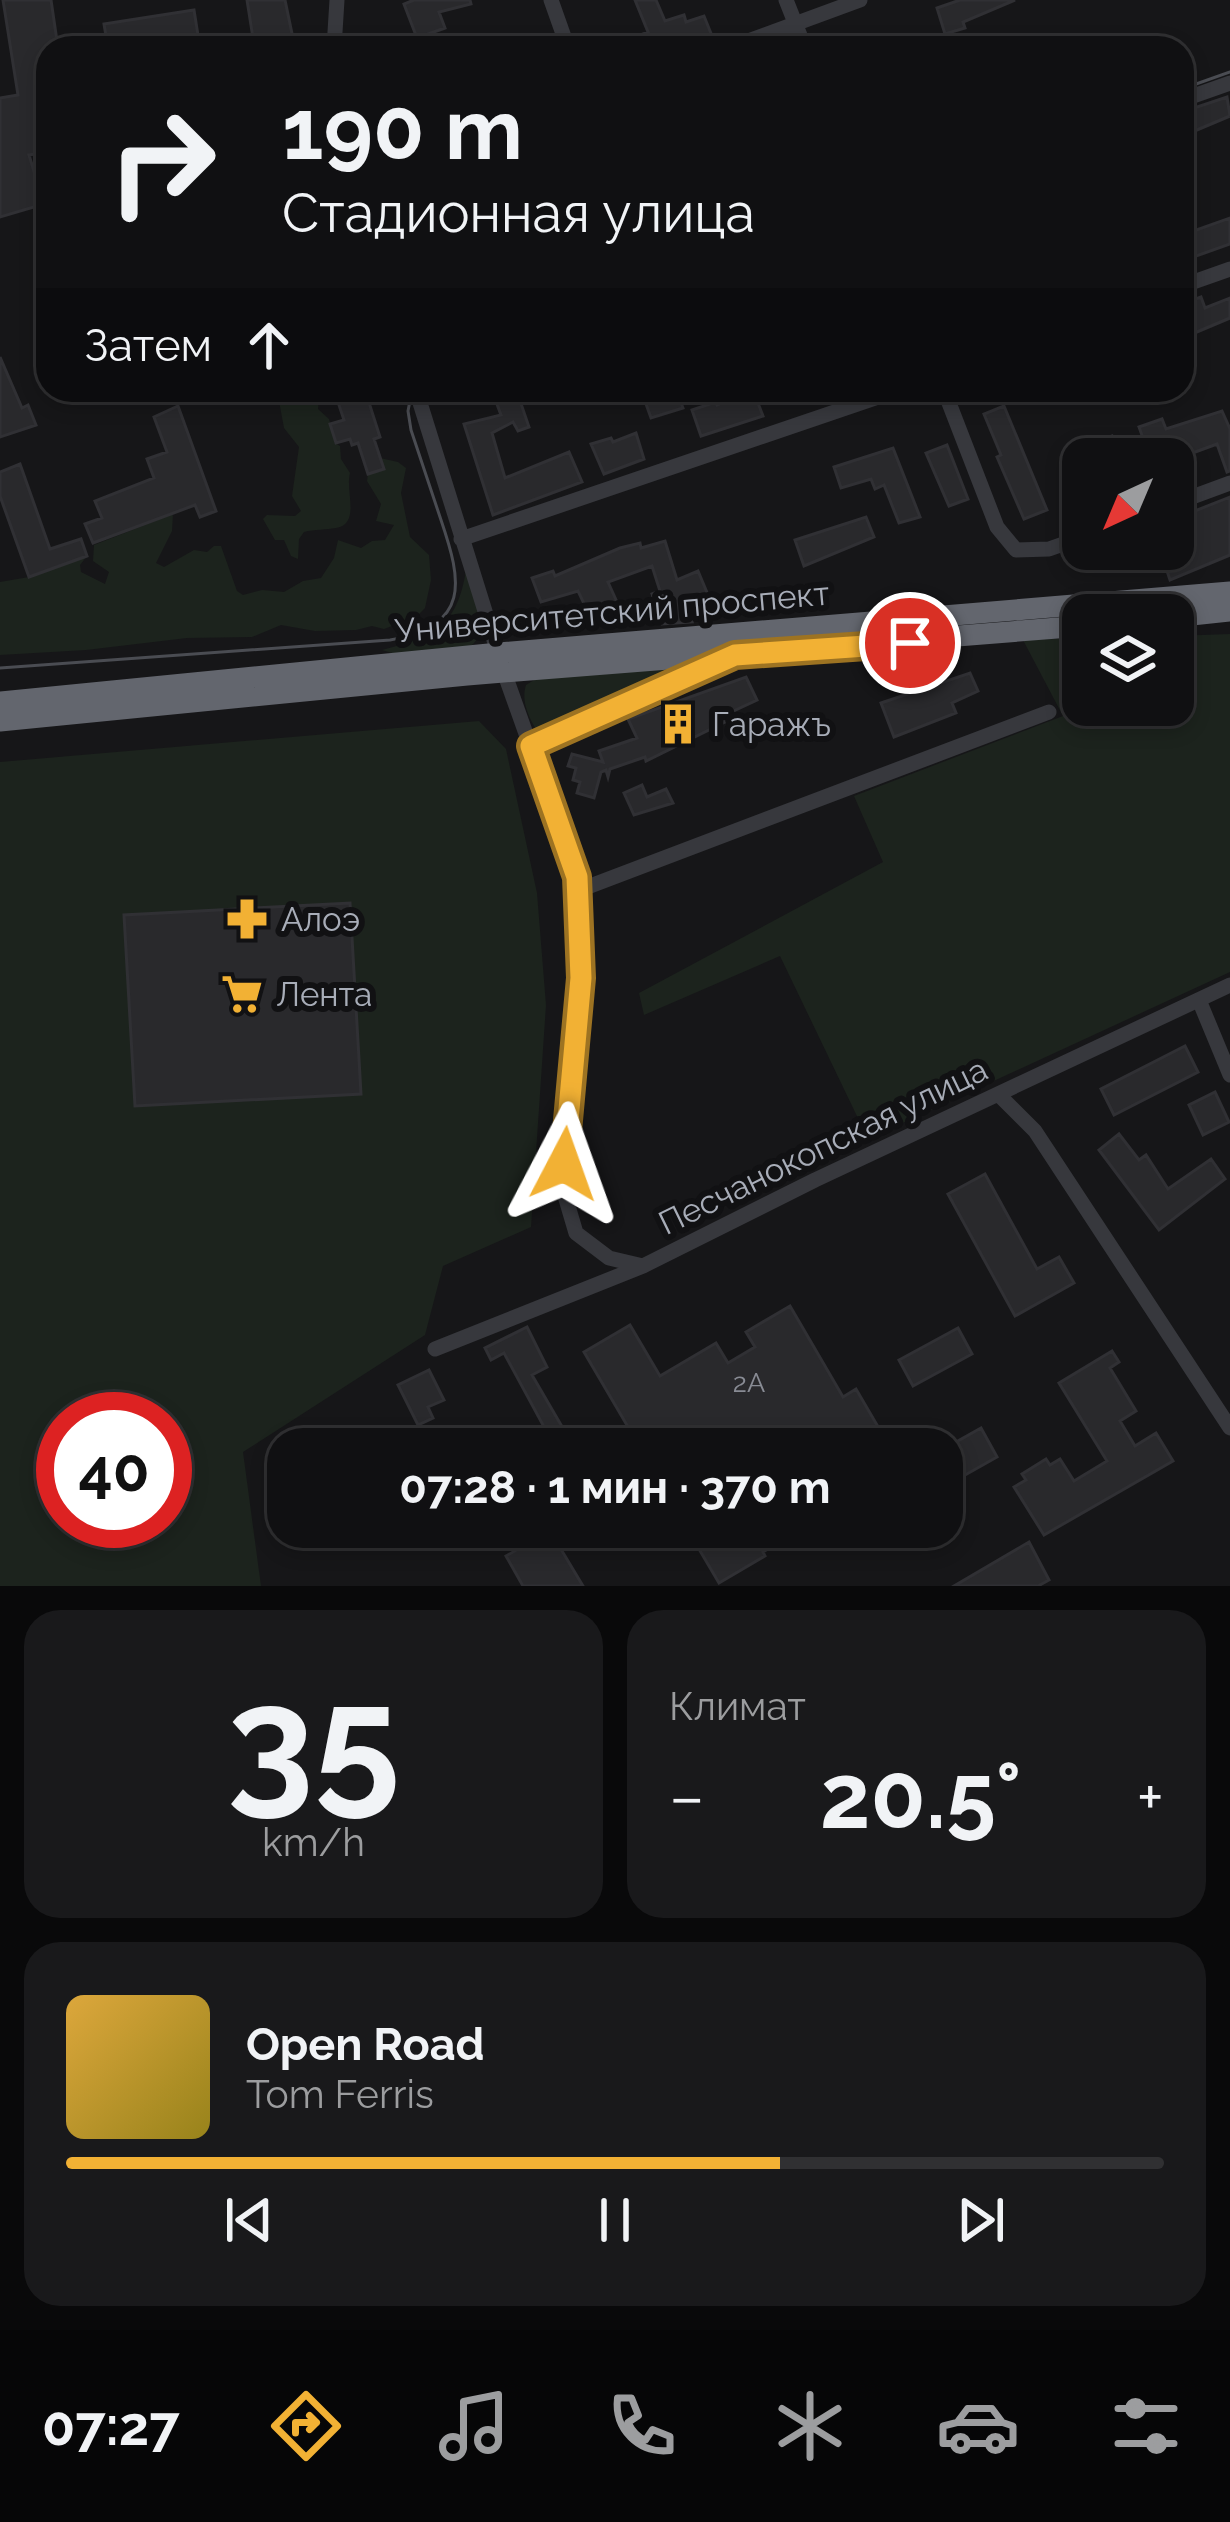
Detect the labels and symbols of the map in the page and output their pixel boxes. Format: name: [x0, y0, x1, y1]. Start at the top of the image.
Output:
north arrow: [1062, 438, 1194, 570]
street label: Университетский проспект: [393, 574, 831, 650]
pin: [859, 592, 961, 694]
building icon: Гаражъ: [655, 701, 701, 747]
place label: Гаражъ: [712, 705, 831, 744]
pharmacy icon: Алоэ: [224, 896, 270, 942]
place label: Алоэ: [281, 900, 360, 939]
supermarket icon: Лента: [219, 971, 265, 1017]
place label: Лента: [276, 975, 372, 1014]
street label: Песчанокопская улица: [652, 1049, 994, 1243]
position arrow: [501, 1101, 627, 1227]
house number: 2А: [733, 1367, 765, 1398]
speed limit sign: 40: [36, 1392, 192, 1548]

